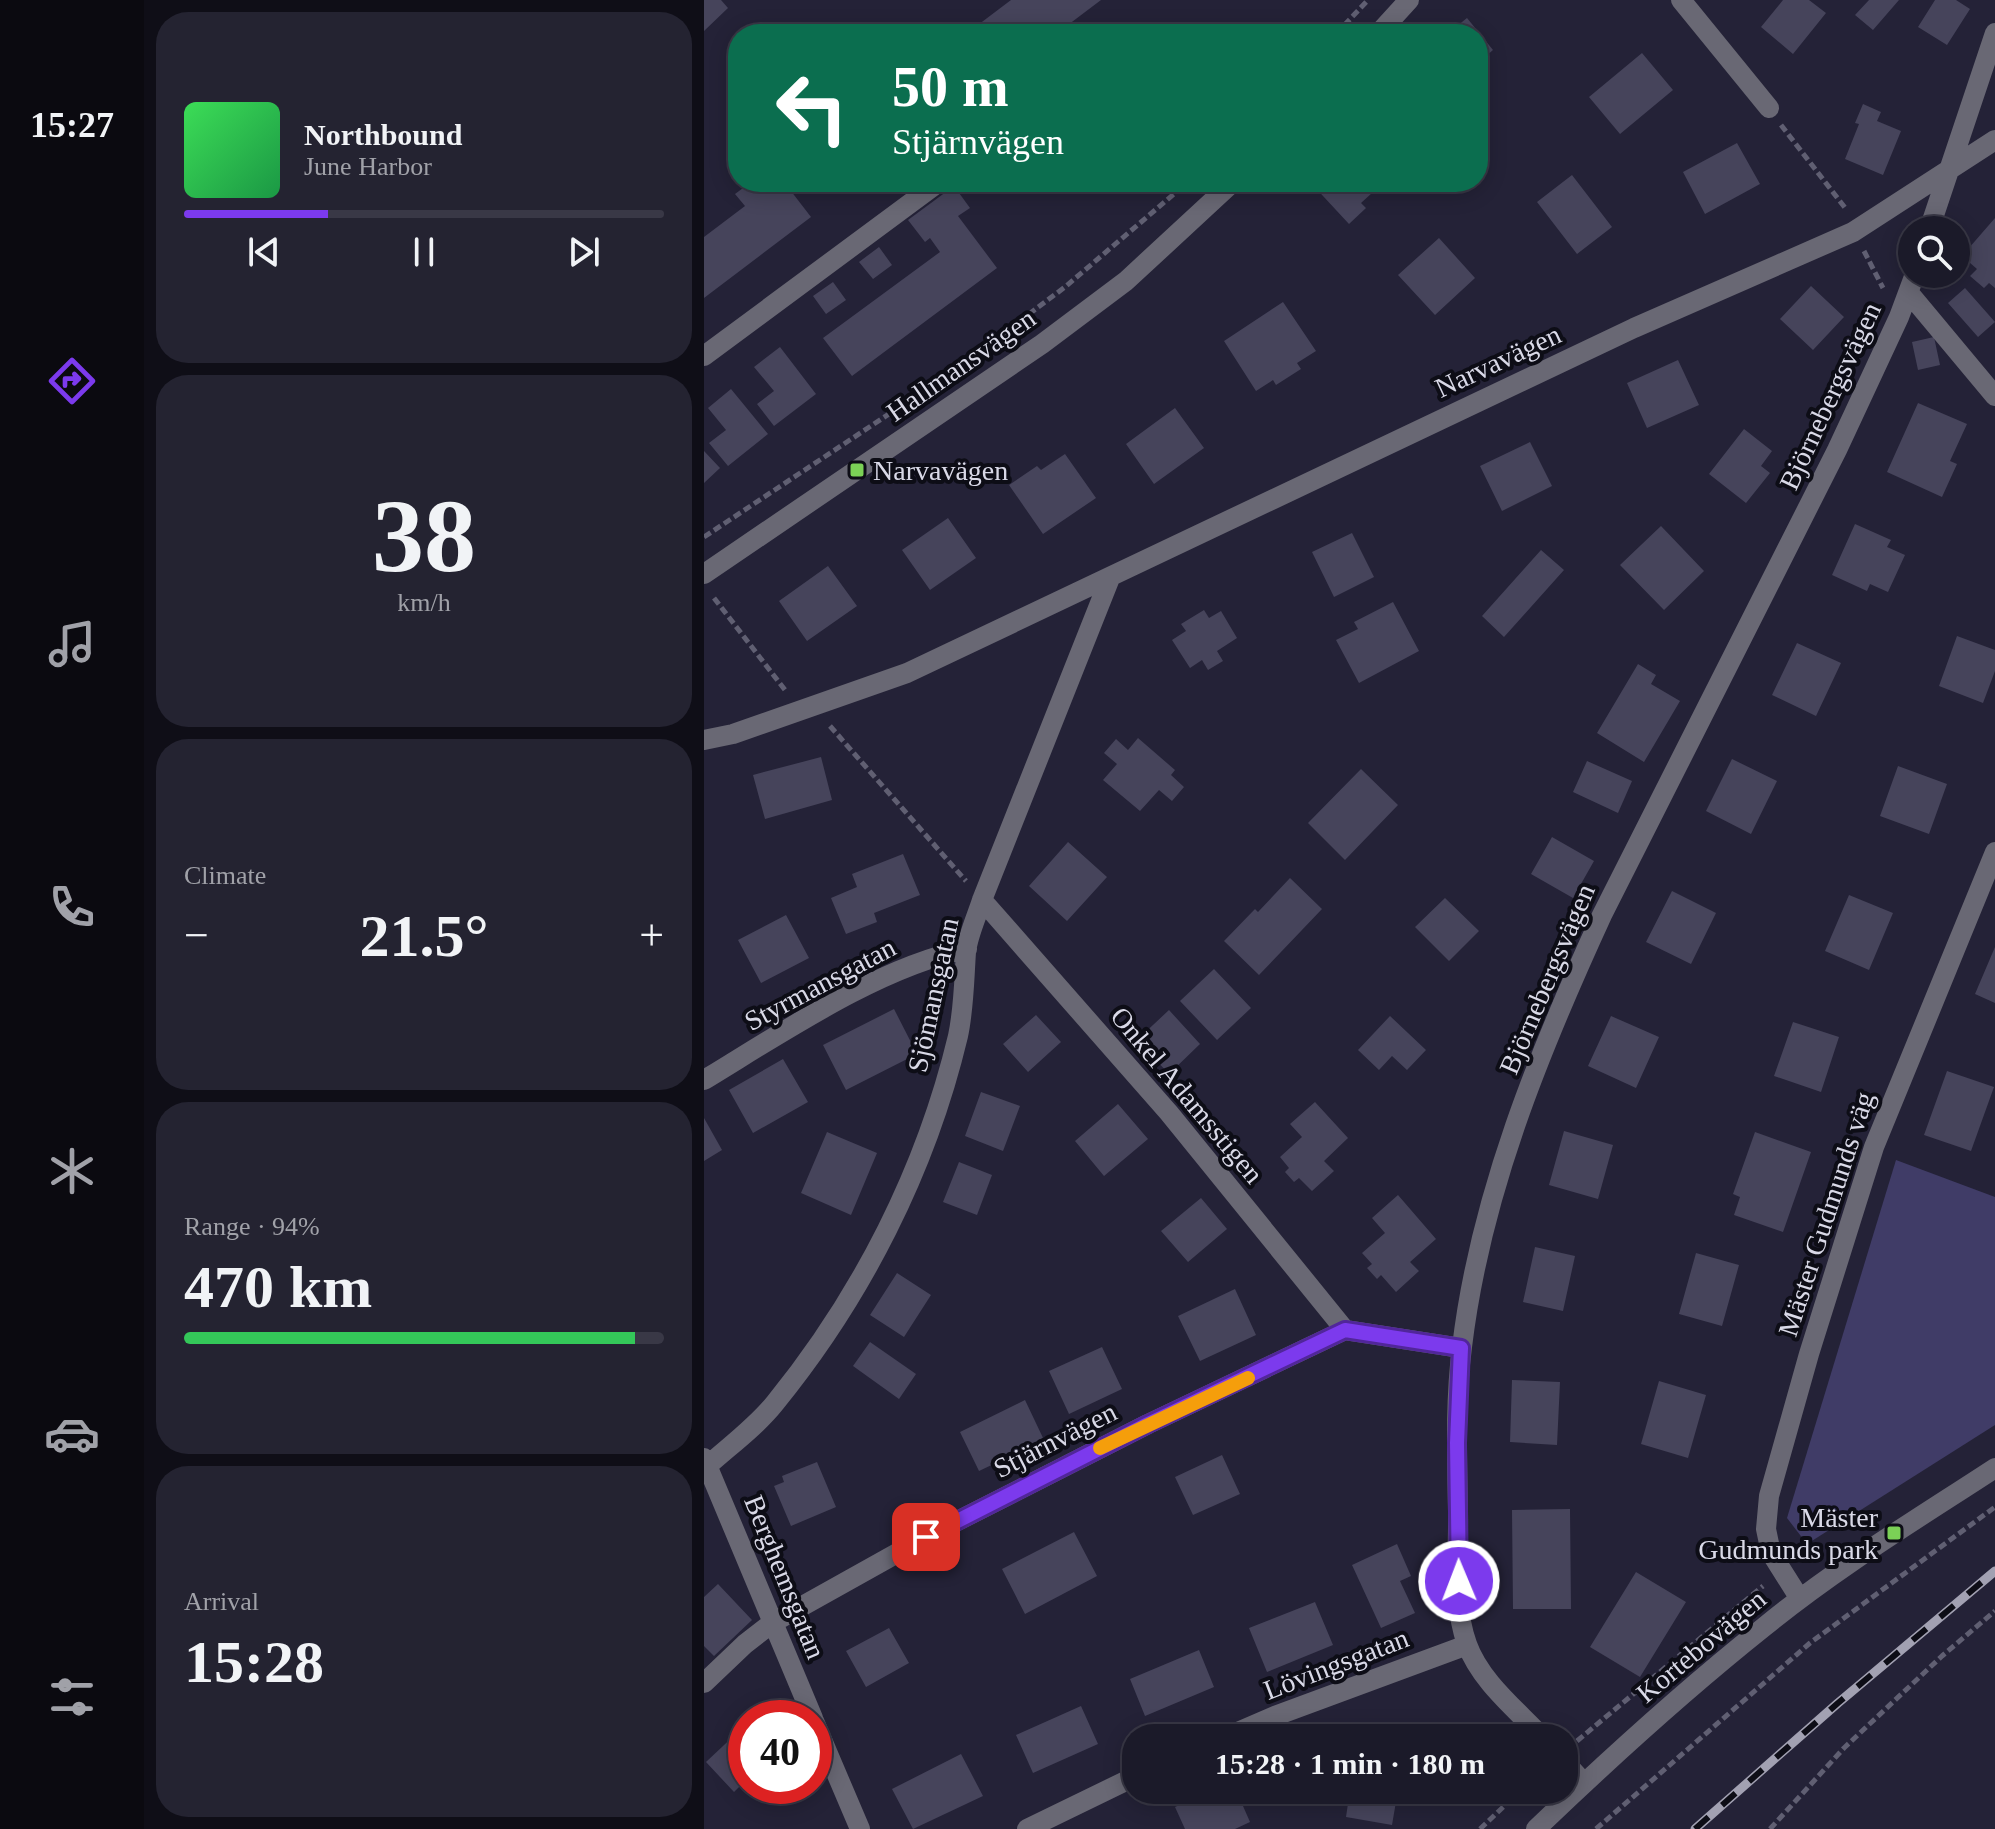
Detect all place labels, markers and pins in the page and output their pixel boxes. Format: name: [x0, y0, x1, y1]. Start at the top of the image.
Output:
place label: Narvavägen: [873, 455, 1008, 486]
marker: Narvavägen: [848, 461, 866, 479]
place label: Mäster Gudmunds park: [1698, 1502, 1879, 1565]
pin: [892, 1503, 960, 1571]
marker: Mäster Gudmunds park: [1885, 1524, 1903, 1542]

